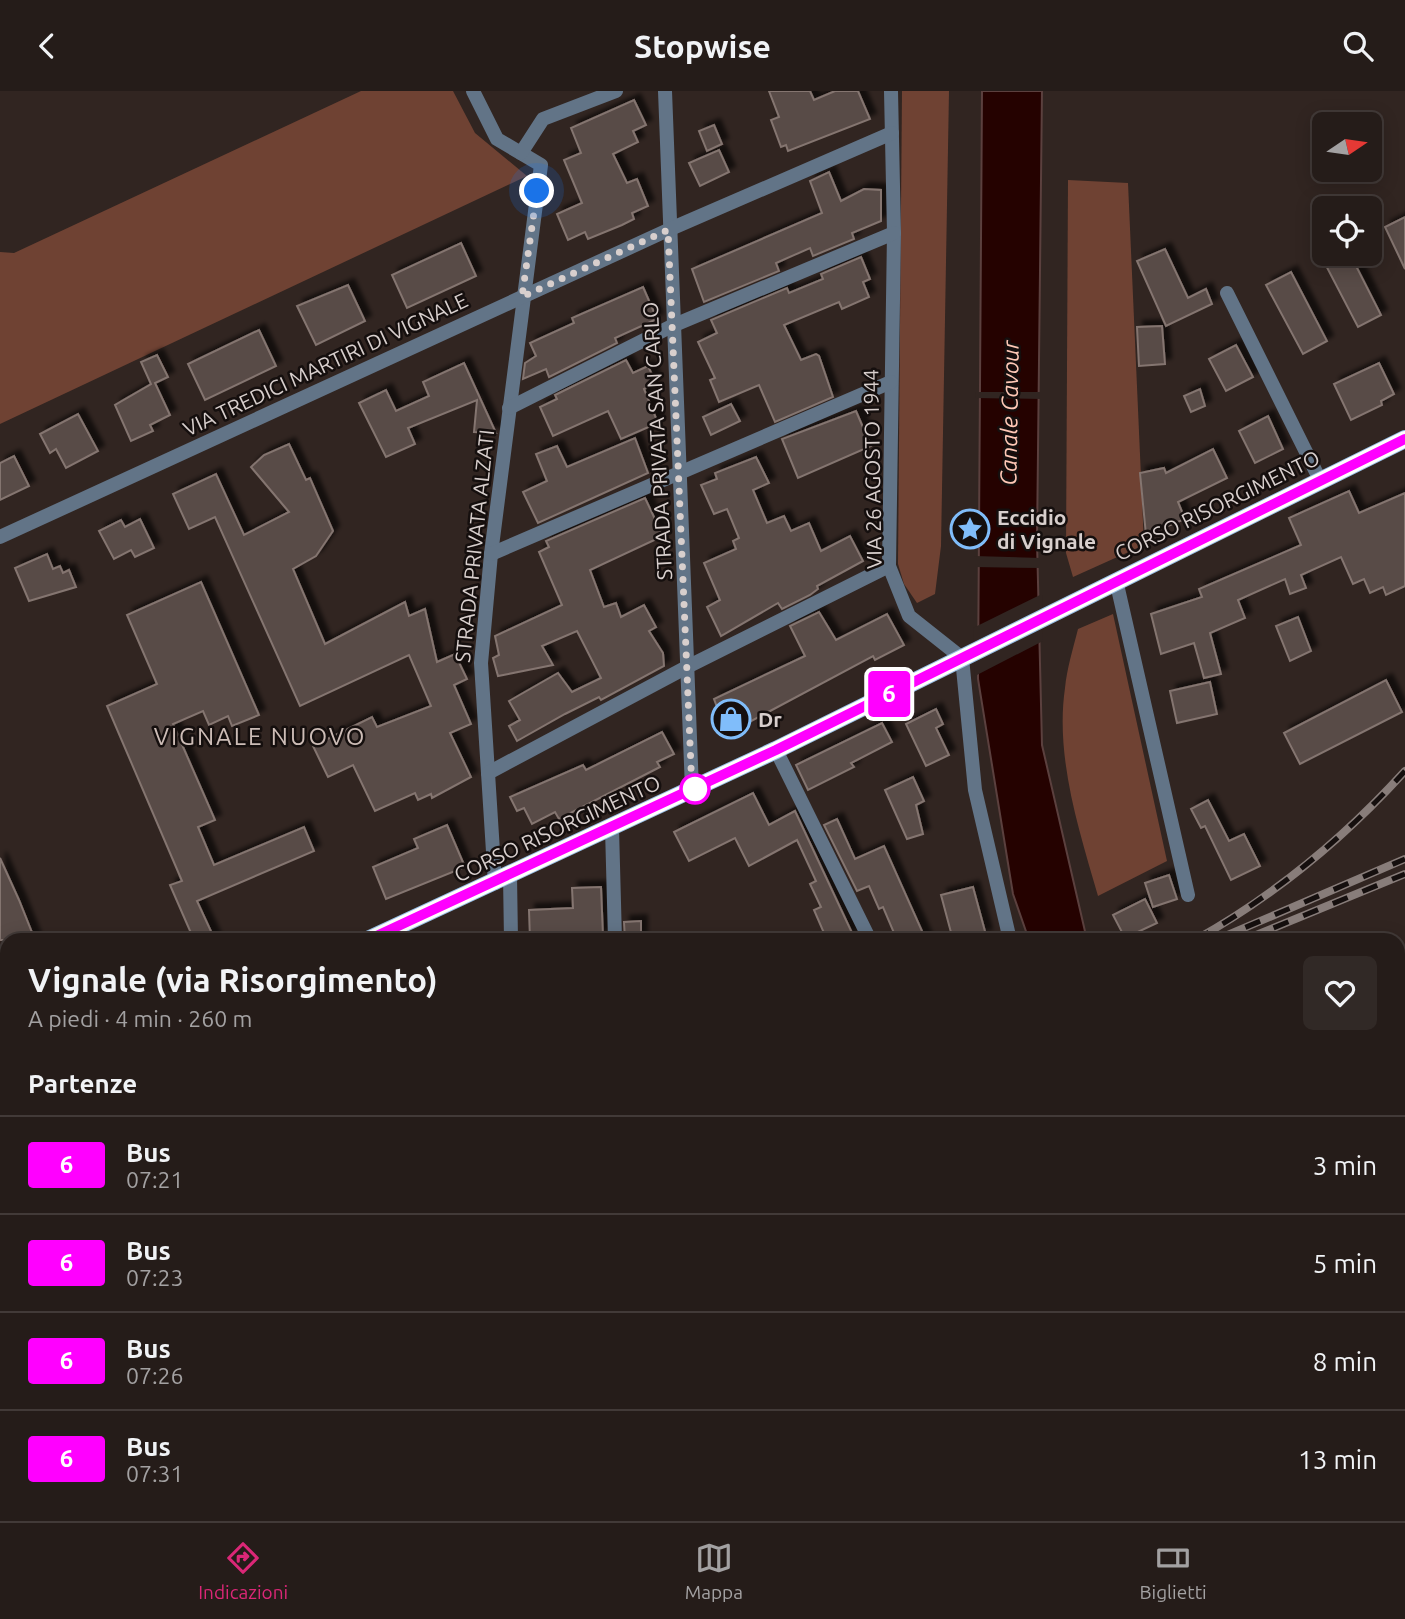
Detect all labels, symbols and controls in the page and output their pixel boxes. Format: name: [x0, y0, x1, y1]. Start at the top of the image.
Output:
icon: back: [28, 27, 66, 65]
icon: search: [1339, 27, 1377, 65]
text: Stopwise: [634, 28, 771, 64]
north arrow: [1312, 112, 1382, 182]
map controls: [1312, 112, 1382, 266]
your location: [519, 173, 554, 208]
button: locate: [1312, 196, 1382, 266]
street label: VIA TREDICI MARTIRI DI VIGNALE: [179, 287, 471, 441]
street label: STRADA PRIVATA SAN CARLO: [638, 301, 676, 581]
water label: Canale Cavour: [995, 339, 1023, 486]
street label: VIA 26 AGOSTO 1944: [858, 369, 886, 569]
street label: STRADA PRIVATA ALZATI: [450, 428, 498, 664]
street label: CORSO RISORGIMENTO: [1111, 445, 1323, 565]
place label: Eccidio di Vignale: [997, 505, 1096, 553]
place icon: Eccidio di Vignale: [949, 508, 991, 550]
line badge: 6: [866, 671, 912, 717]
text: 6: [882, 680, 896, 707]
shop icon: Dr: [710, 698, 752, 740]
place label: Dr: [758, 707, 782, 731]
district label: VIGNALE NUOVO: [154, 723, 366, 750]
street label: CORSO RISORGIMENTO: [450, 770, 664, 886]
unlabelled marker: [680, 774, 710, 804]
button: heart: [1303, 956, 1377, 1030]
text: Vignale (via Risorgimento): [28, 961, 438, 998]
text: A piedi · 4 min · 260 m: [28, 1006, 252, 1031]
text: Partenze: [28, 1069, 137, 1098]
text: Bus: [126, 1138, 171, 1167]
text: 6: [60, 1151, 73, 1178]
text: 3 min: [1313, 1151, 1377, 1180]
text: 07:21: [126, 1167, 184, 1192]
text: Bus: [126, 1236, 171, 1265]
text: 6: [60, 1249, 73, 1276]
text: 5 min: [1313, 1249, 1377, 1278]
text: 07:23: [126, 1265, 184, 1290]
text: Bus: [126, 1334, 171, 1363]
text: 6: [60, 1347, 73, 1374]
text: 8 min: [1313, 1347, 1377, 1376]
text: 07:26: [126, 1363, 184, 1388]
text: Bus: [126, 1432, 171, 1461]
text: 6: [60, 1445, 73, 1472]
text: 13 min: [1298, 1445, 1377, 1474]
text: 07:31: [126, 1461, 184, 1486]
tab: Indicazioni: [198, 1539, 288, 1603]
tab: Mappa: [685, 1539, 743, 1603]
tab: Biglietti: [1139, 1539, 1207, 1603]

